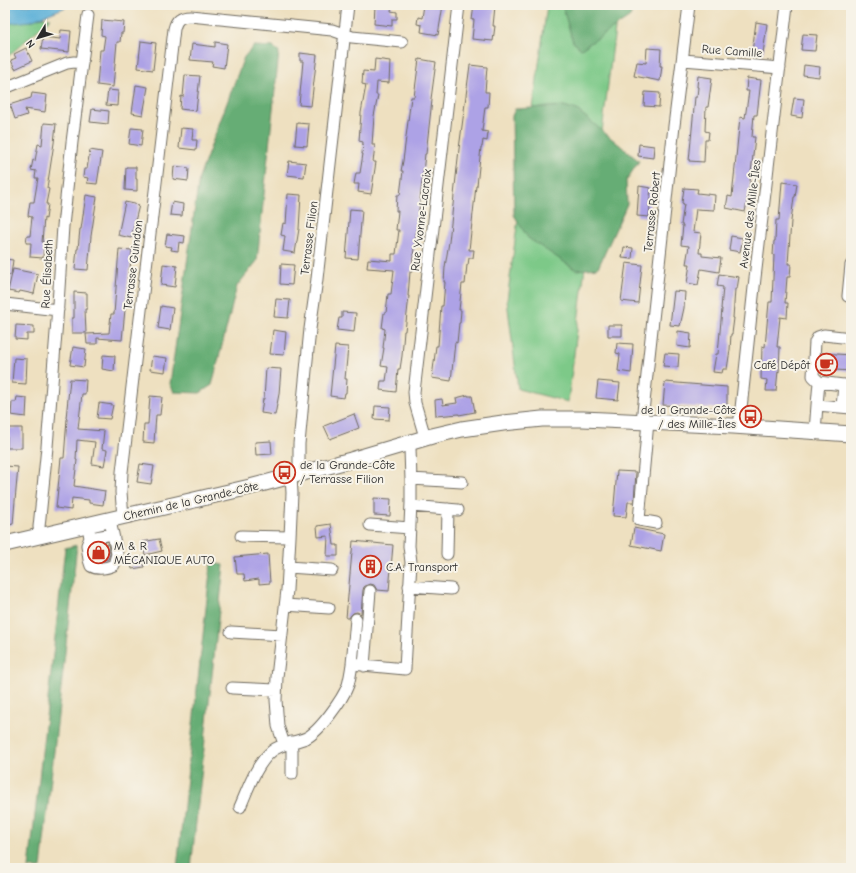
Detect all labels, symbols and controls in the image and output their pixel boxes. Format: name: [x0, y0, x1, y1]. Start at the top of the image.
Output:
north arrow: [18, 18, 58, 58]
text: N: [23, 37, 38, 51]
street label: Rue Camille: [701, 42, 763, 60]
street label: Avenue des Mille-Îles: [736, 159, 764, 269]
street label: Rue Yvonne-Lacroix: [408, 168, 434, 272]
street label: Terrasse Robert: [641, 171, 663, 253]
street label: Terrasse Filion: [297, 200, 321, 276]
street label: Terrasse Guindon: [121, 219, 145, 311]
street label: Rue Élisabeth: [38, 239, 56, 309]
cafe icon: Café Dépôt: [813, 352, 839, 378]
place label: Café Dépôt: [754, 358, 811, 372]
place label: de la Grande-Côte / des Mille-Îles: [641, 403, 736, 431]
bus stop icon: de la Grande-Côte / des Mille-Îles: [738, 404, 764, 430]
place label: de la Grande-Côte / Terrasse Filion: [300, 458, 395, 486]
bus stop icon: de la Grande-Côte / Terrasse Filion: [271, 459, 297, 485]
street label: Chemin de la Grande-Côte: [122, 479, 260, 523]
place label: M & R MÉCANIQUE AUTO: [114, 539, 215, 567]
shop icon: M & R MÉCANIQUE AUTO: [85, 540, 111, 566]
building icon: C.A. Transport: [358, 554, 384, 580]
place label: C.A. Transport: [386, 560, 458, 574]

